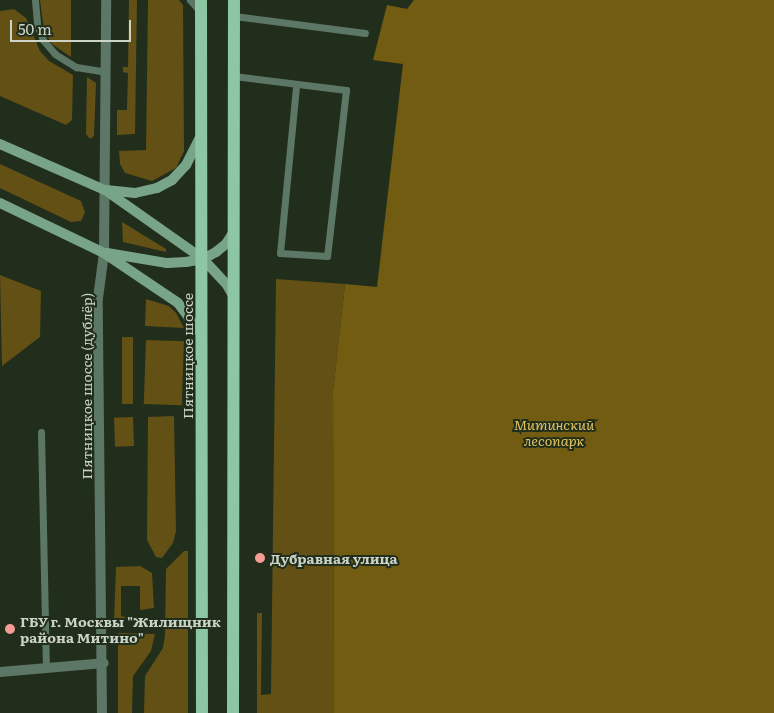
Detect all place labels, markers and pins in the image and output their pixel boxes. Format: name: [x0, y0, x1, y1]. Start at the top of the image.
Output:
place label: Дубравная улица: [270, 550, 398, 566]
marker: Дубравная улица: [254, 552, 266, 564]
place label: ГБУ г. Москвы "Жилищник района Митино": [20, 613, 221, 646]
marker: ГБУ г. Москвы "Жилищник района Митино": [4, 623, 16, 635]

